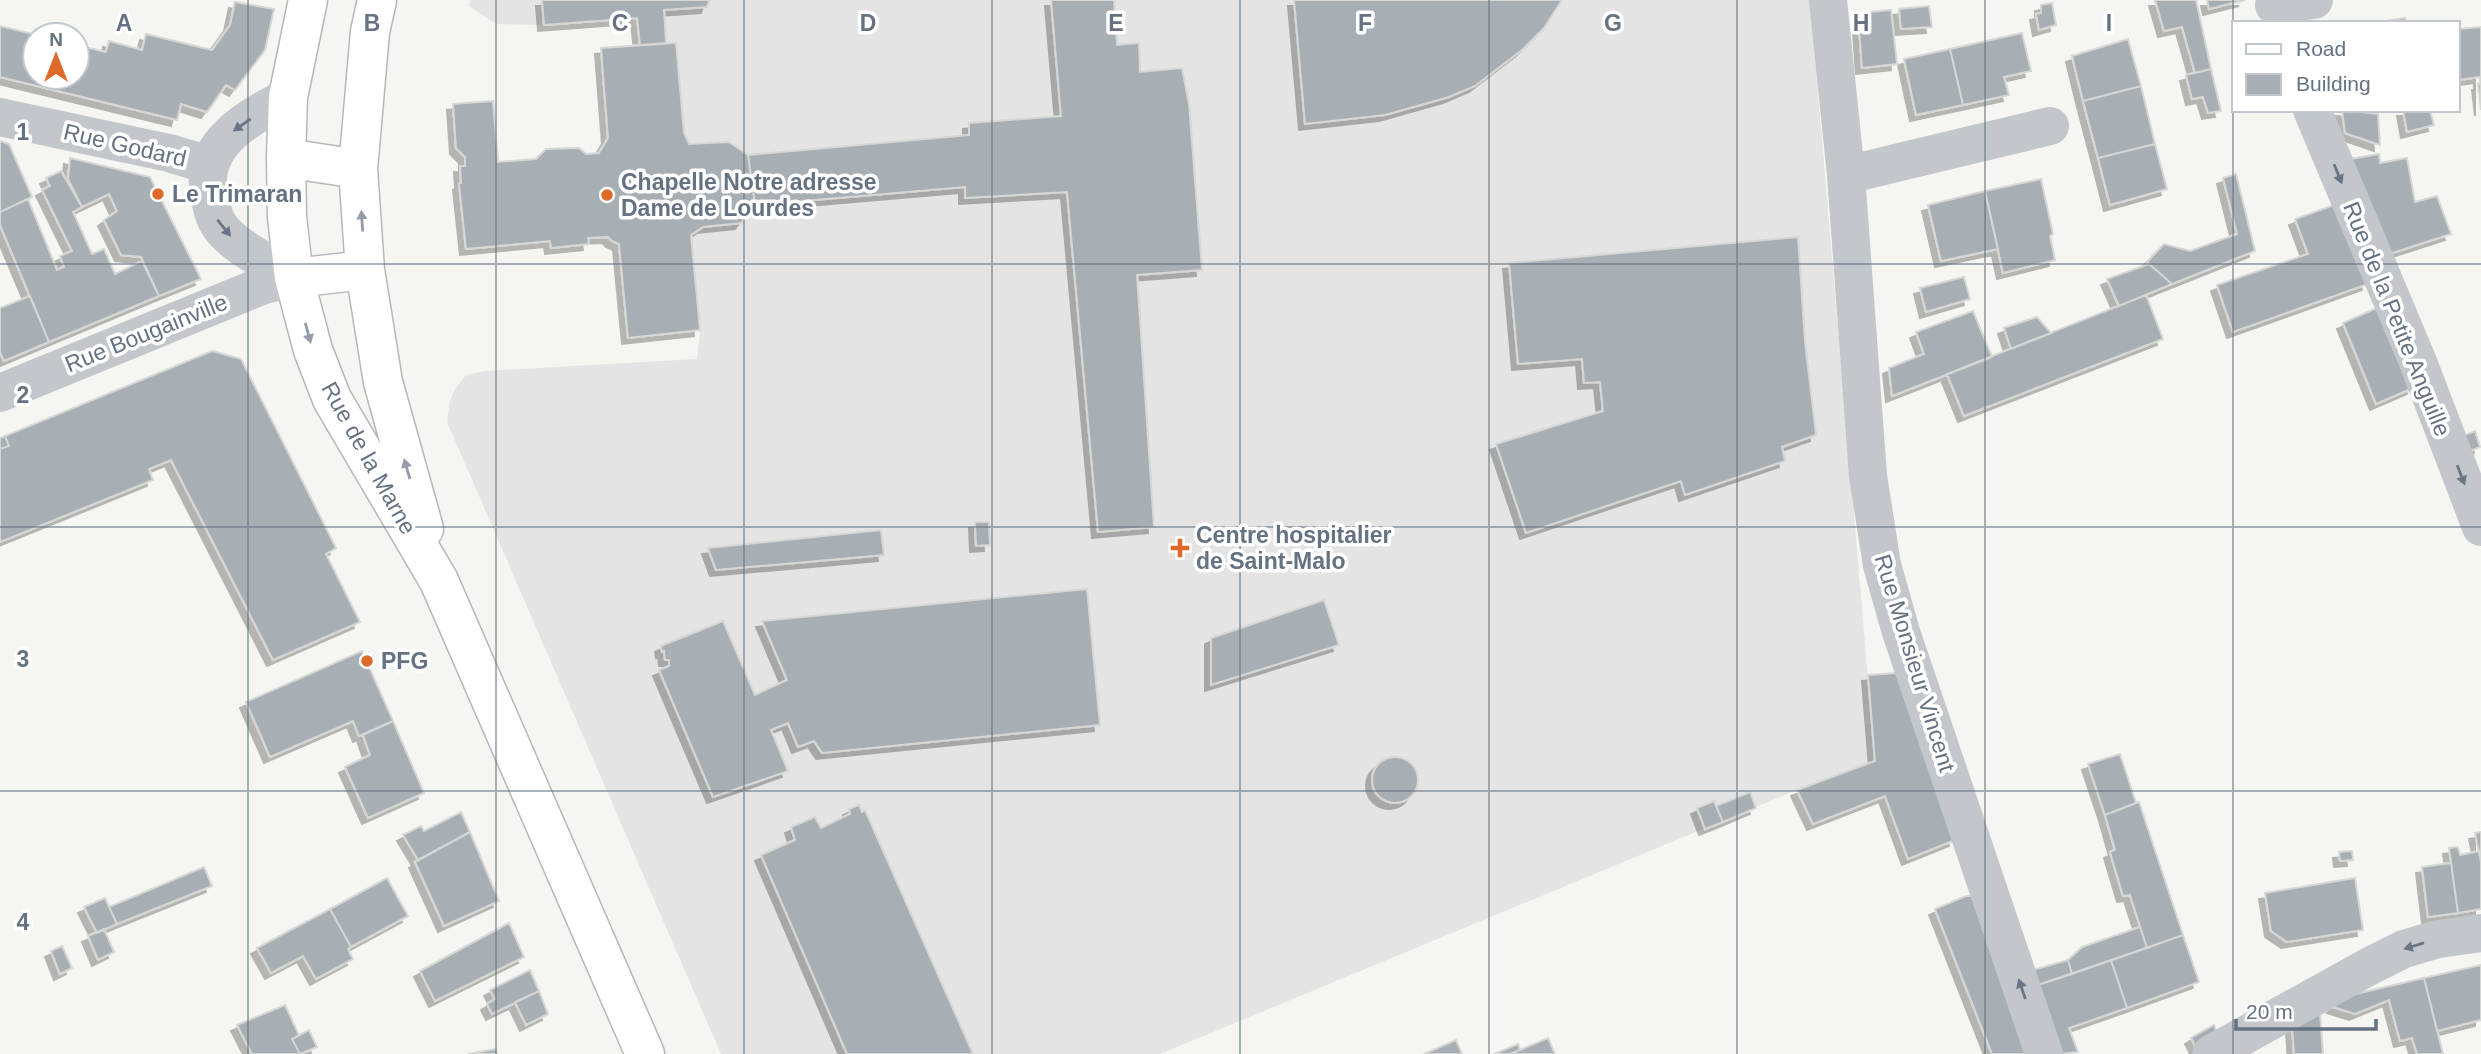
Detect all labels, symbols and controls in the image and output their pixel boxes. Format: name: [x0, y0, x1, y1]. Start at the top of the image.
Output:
text: A: [116, 10, 132, 36]
text: B: [364, 10, 380, 36]
text: C: [612, 10, 628, 36]
text: D: [860, 10, 876, 36]
text: E: [1108, 10, 1124, 36]
text: F: [1358, 10, 1372, 36]
text: G: [1604, 10, 1622, 36]
text: H: [1853, 10, 1869, 36]
text: I: [2106, 10, 2112, 36]
north arrow: [21, 21, 91, 91]
legend: [2232, 21, 2460, 112]
text: N: [49, 29, 63, 50]
text: Road: [2296, 37, 2346, 60]
text: Building: [2296, 72, 2371, 95]
street label: Rue Godard: [61, 118, 189, 172]
one-way arrow: [233, 118, 251, 132]
text: 1: [17, 119, 30, 145]
one-way arrow: [2332, 163, 2343, 184]
place label: Chapelle Notre adresse Dame de Lourdes: [621, 169, 877, 221]
place label: Le Trimaran: [172, 181, 302, 207]
marker: Le Trimaran: [150, 186, 166, 202]
marker: Chapelle Notre adresse Dame de Lourdes: [599, 187, 615, 203]
street label: Rue de la Petite Anguille: [2338, 198, 2456, 440]
one-way arrow: [356, 210, 367, 232]
one-way arrow: [217, 219, 232, 237]
street label: Rue Bougainville: [61, 289, 231, 377]
one-way arrow: [303, 323, 314, 345]
street label: Rue de la Marne: [316, 377, 422, 539]
text: 2: [17, 382, 29, 408]
one-way arrow: [401, 457, 412, 479]
one-way arrow: [2455, 464, 2466, 485]
place label: Centre hospitalier de Saint-Malo: [1196, 522, 1392, 574]
marker: Centre hospitalier de Saint-Malo: [1170, 538, 1190, 558]
street label: Rue Monsieur Vincent: [1870, 551, 1961, 775]
text: 3: [17, 646, 29, 672]
place label: PFG: [381, 648, 428, 674]
marker: PFG: [359, 653, 375, 669]
text: 4: [17, 909, 30, 935]
one-way arrow: [2404, 942, 2425, 952]
one-way arrow: [2016, 979, 2027, 1000]
scale bar: [2236, 988, 2376, 1032]
text: 20 m: [2246, 1000, 2293, 1023]

